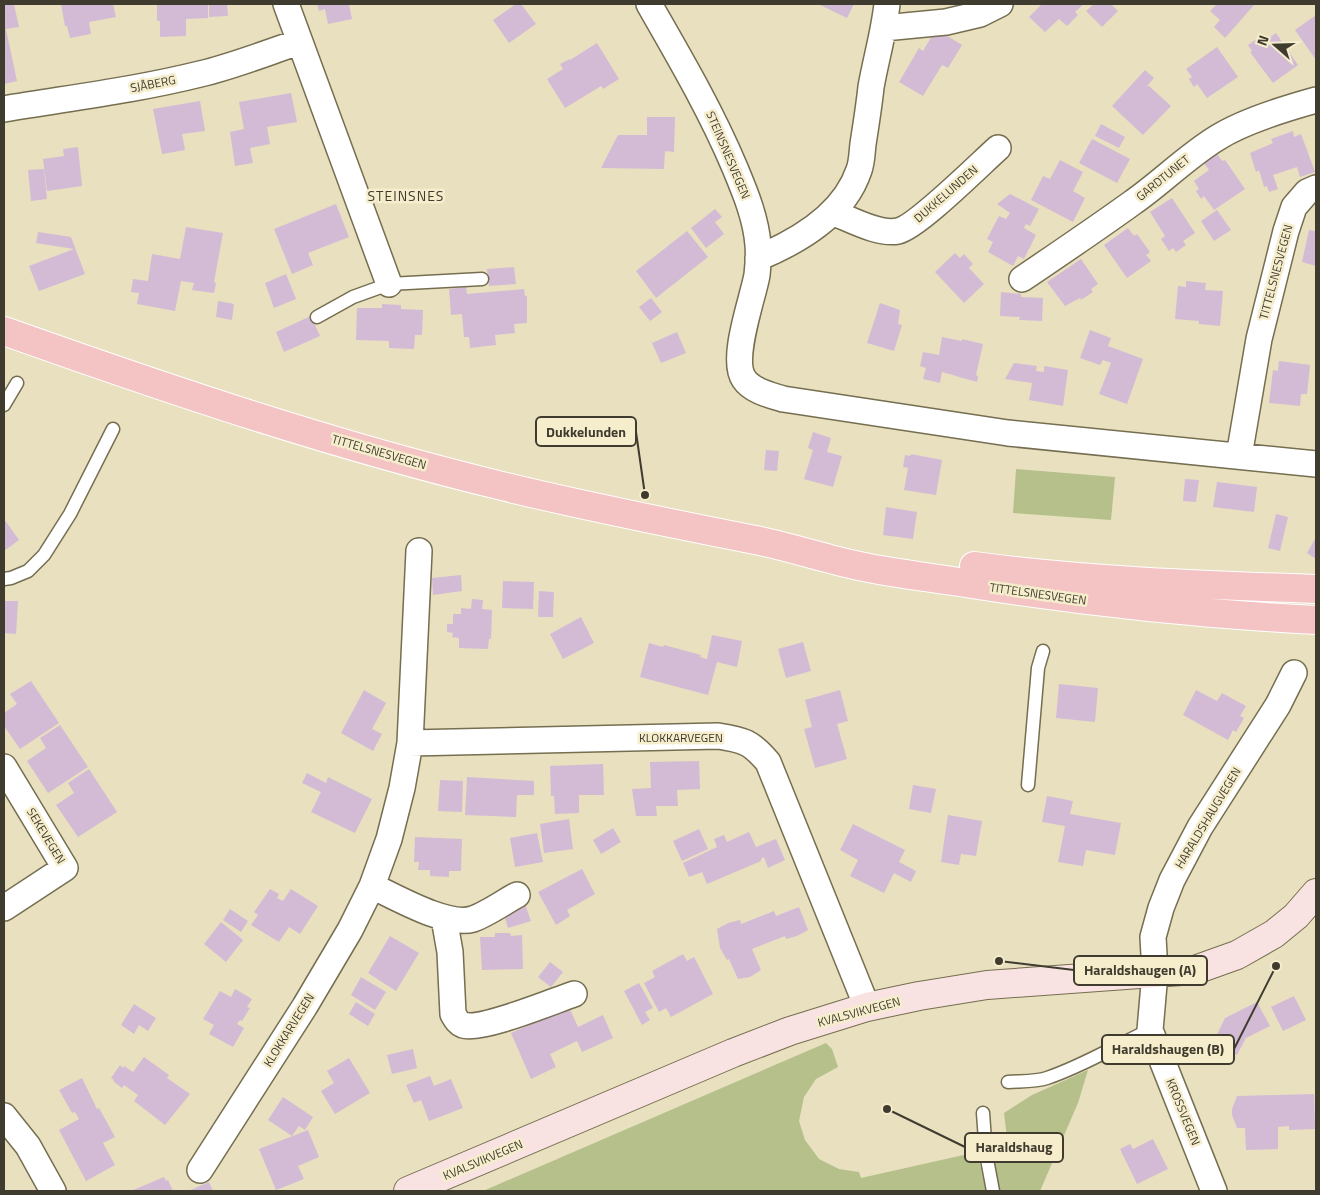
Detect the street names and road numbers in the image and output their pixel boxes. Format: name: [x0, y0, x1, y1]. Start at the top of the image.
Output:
street label: SJÅBERG: [129, 70, 177, 97]
street label: STEINSNESVEGEN: [701, 108, 756, 202]
street label: GARDTUNET: [1132, 150, 1194, 205]
street label: DUKKELUNDEN: [909, 160, 982, 227]
street label: TITTELSNESVEGEN: [1254, 222, 1297, 321]
street label: TITTELSNESVEGEN: [330, 429, 429, 474]
street label: TITTELSNESVEGEN: [988, 577, 1088, 610]
street label: KLOKKARVEGEN: [639, 728, 723, 747]
street label: HARALDSHAUGVEGEN: [1170, 763, 1245, 872]
street label: SEKEVEGEN: [22, 804, 71, 867]
street label: KLOKKARVEGEN: [258, 989, 319, 1070]
street label: KVALSVIKVEGEN: [815, 991, 902, 1032]
street label: KROSSVEGEN: [1161, 1075, 1206, 1148]
street label: KVALSVIKVEGEN: [440, 1134, 526, 1185]

